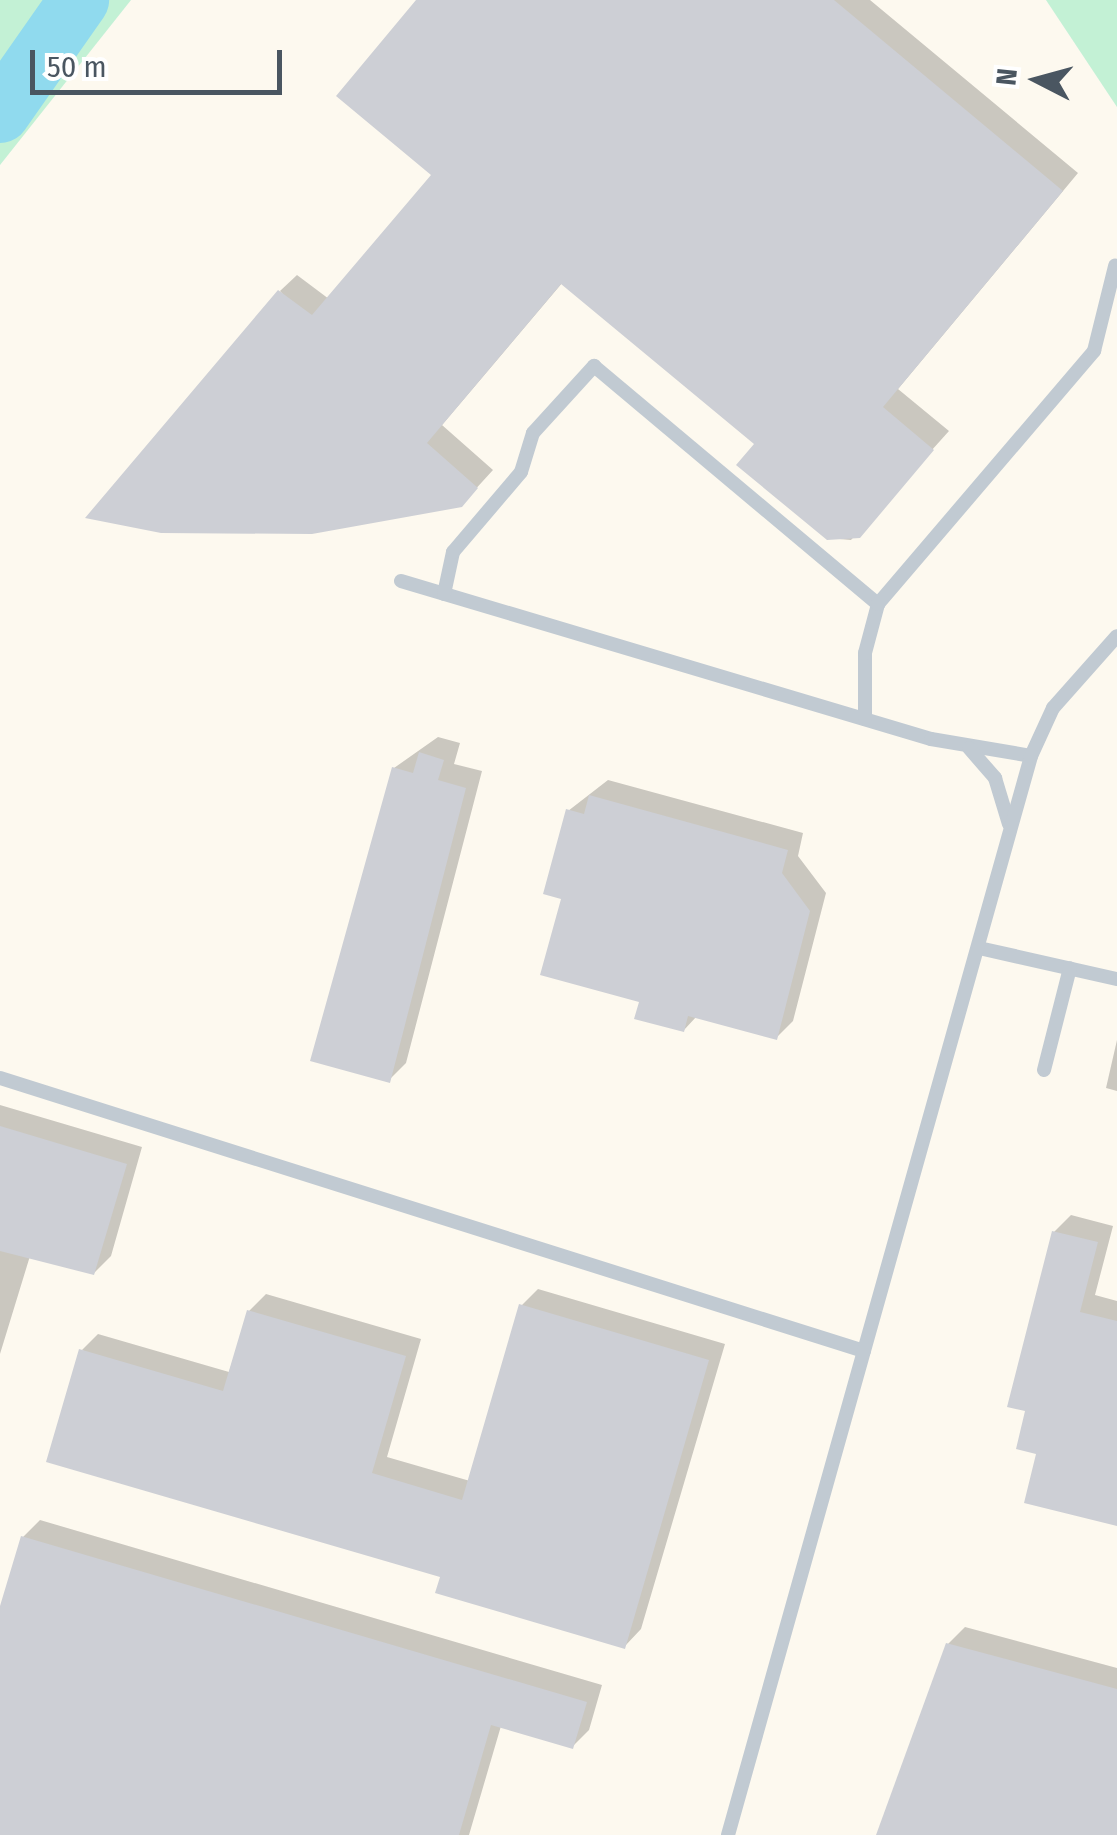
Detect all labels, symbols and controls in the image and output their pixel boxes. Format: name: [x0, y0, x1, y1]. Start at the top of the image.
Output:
scale bar: [35, 30, 288, 92]
north arrow: [987, 30, 1087, 130]
text: 50 m: [47, 49, 107, 85]
text: N: [989, 67, 1024, 87]

